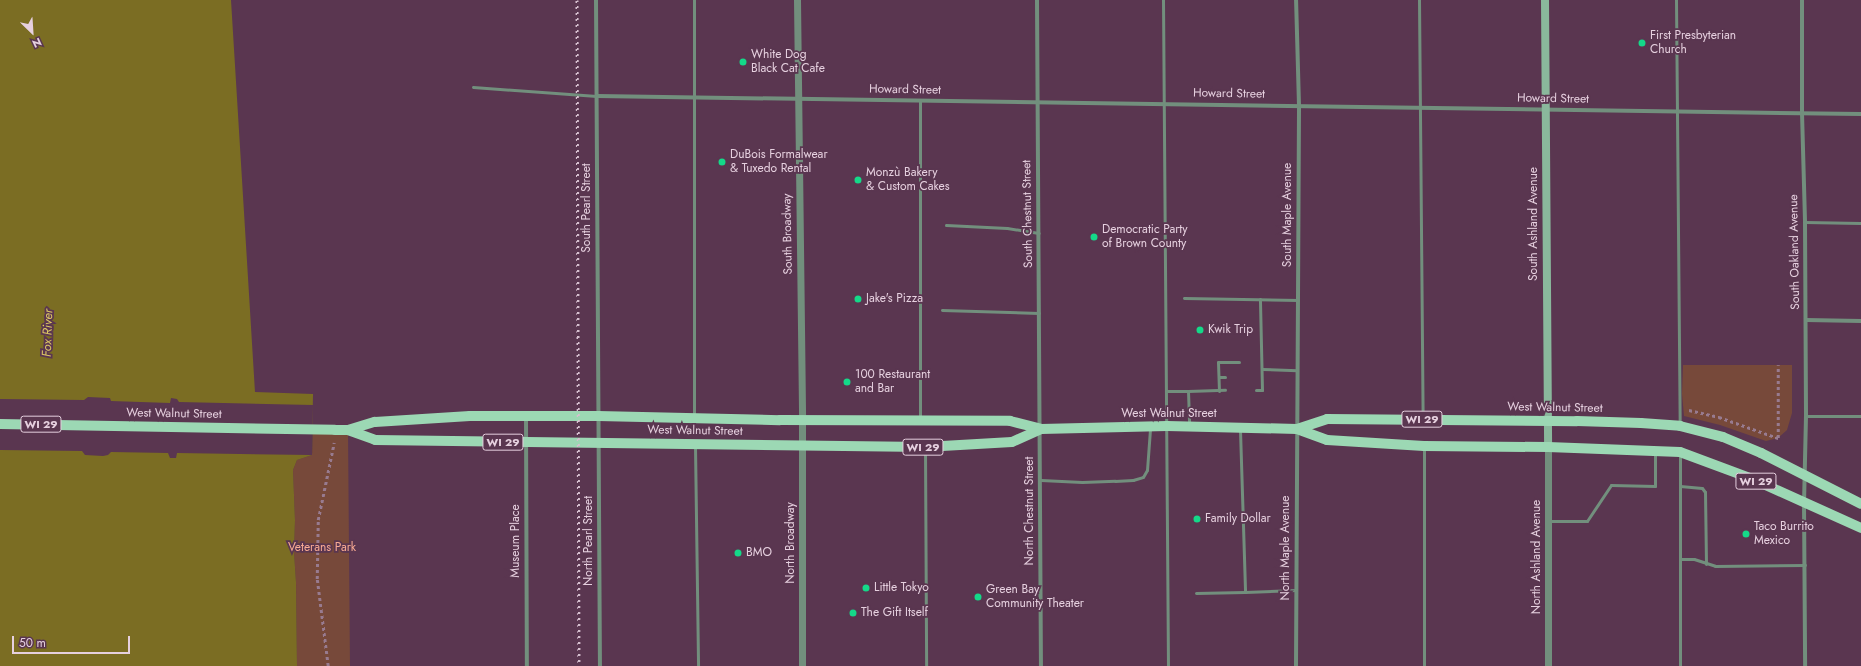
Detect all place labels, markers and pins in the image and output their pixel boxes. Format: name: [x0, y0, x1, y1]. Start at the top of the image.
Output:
place label: First Presbyterian Church: [1650, 29, 1736, 57]
marker: First Presbyterian Church: [1637, 38, 1647, 48]
place label: White Dog Black Cat Cafe: [751, 48, 825, 76]
marker: White Dog Black Cat Cafe: [738, 57, 748, 67]
place label: DuBois Formalwear & Tuxedo Rental: [730, 148, 828, 176]
marker: DuBois Formalwear & Tuxedo Rental: [717, 157, 727, 167]
place label: Monzù Bakery & Custom Cakes: [866, 166, 950, 194]
marker: Monzù Bakery & Custom Cakes: [853, 175, 863, 185]
place label: Democratic Party of Brown County: [1102, 223, 1187, 251]
marker: Democratic Party of Brown County: [1089, 232, 1099, 242]
place label: Jake's Pizza: [866, 292, 923, 306]
marker: Jake's Pizza: [853, 294, 863, 304]
place label: Kwik Trip: [1208, 323, 1253, 337]
marker: Kwik Trip: [1195, 325, 1205, 335]
place label: 100 Restaurant and Bar: [855, 368, 930, 396]
marker: 100 Restaurant and Bar: [842, 377, 852, 387]
place label: Family Dollar: [1205, 512, 1271, 526]
marker: Family Dollar: [1192, 514, 1202, 524]
place label: Taco Burrito Mexico: [1754, 520, 1814, 548]
marker: Taco Burrito Mexico: [1741, 529, 1751, 539]
place label: BMO: [746, 546, 772, 560]
marker: BMO: [733, 548, 743, 558]
place label: Little Tokyo: [874, 581, 929, 595]
marker: Little Tokyo: [861, 583, 871, 593]
place label: Green Bay Community Theater: [986, 583, 1084, 611]
marker: Green Bay Community Theater: [973, 592, 983, 602]
place label: The Gift Itself: [861, 606, 928, 620]
marker: The Gift Itself: [848, 608, 858, 618]

